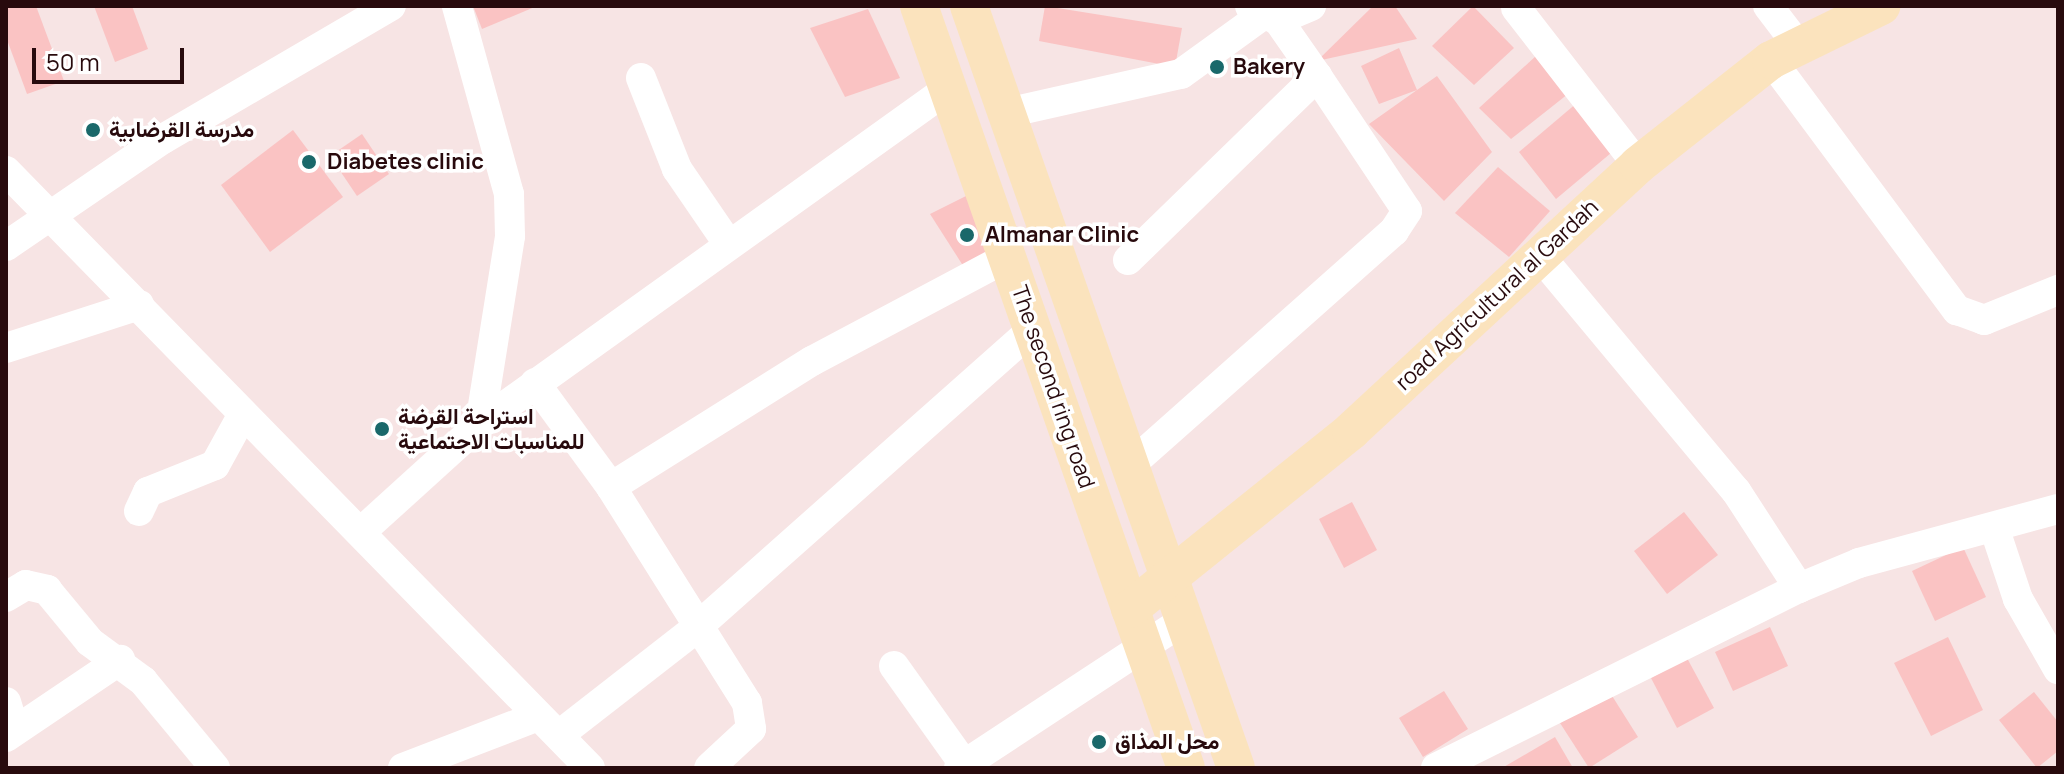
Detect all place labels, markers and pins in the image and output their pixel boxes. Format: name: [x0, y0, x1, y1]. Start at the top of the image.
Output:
place label: Bakery: [1233, 54, 1305, 80]
marker: Bakery: [1208, 58, 1226, 76]
place label: مدرسة القرضابية: [109, 117, 254, 143]
marker: مدرسة القرضابية: [84, 121, 102, 139]
place label: Diabetes clinic: [327, 149, 484, 175]
marker: Diabetes clinic: [298, 151, 320, 173]
place label: Almanar Clinic: [985, 222, 1139, 248]
marker: Almanar Clinic: [956, 224, 978, 246]
place label: استراحة القرضة للمناسبات الاجتماعية: [398, 403, 585, 454]
marker: استراحة القرضة للمناسبات الاجتماعية: [373, 420, 391, 438]
place label: محل المذاق: [1115, 729, 1220, 755]
marker: محل المذاق: [1090, 733, 1108, 751]

